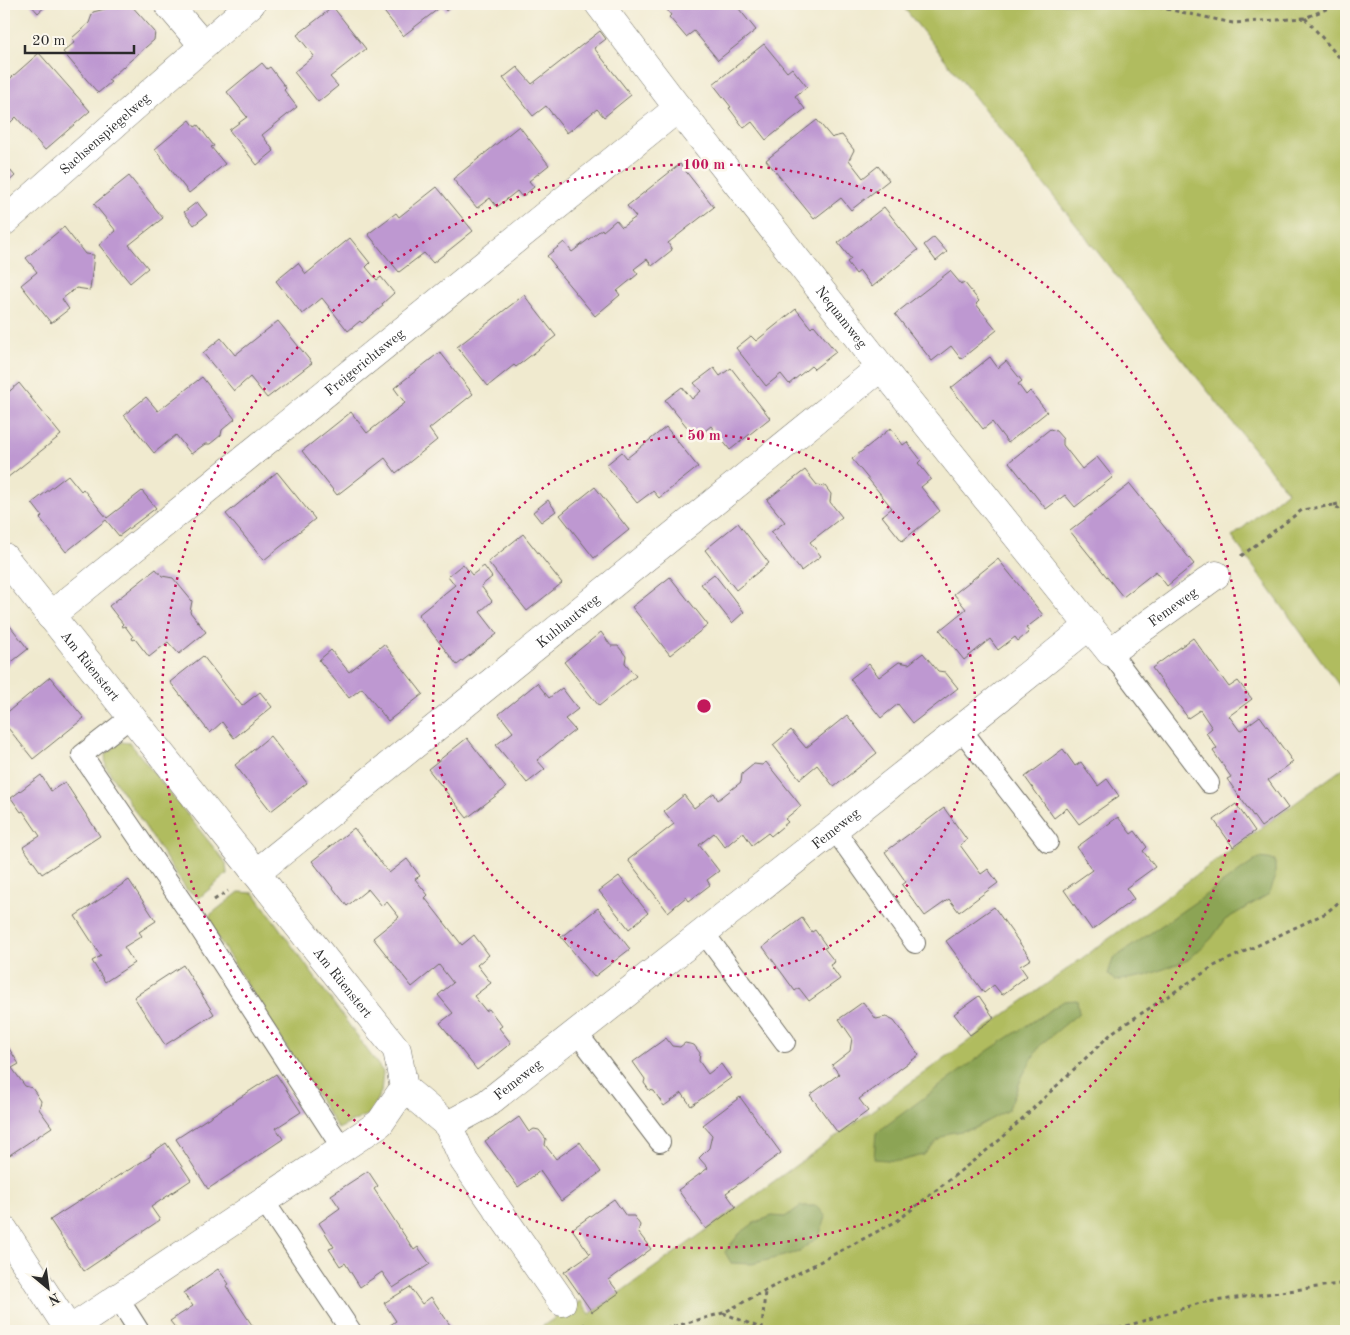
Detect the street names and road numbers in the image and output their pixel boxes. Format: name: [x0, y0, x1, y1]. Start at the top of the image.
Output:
street label: Sachsenspiegelweg: [57, 90, 153, 177]
street label: Nequamweg: [813, 284, 870, 351]
street label: Freigerichtsweg: [322, 326, 408, 399]
street label: Femeweg: [1146, 585, 1200, 630]
street label: Kuhhautweg: [534, 592, 603, 651]
street label: Am Rüenstert: [58, 629, 122, 704]
street label: Femeweg: [809, 806, 863, 852]
street label: Am Rüenstert: [310, 945, 374, 1021]
street label: Femeweg: [492, 1057, 545, 1103]

